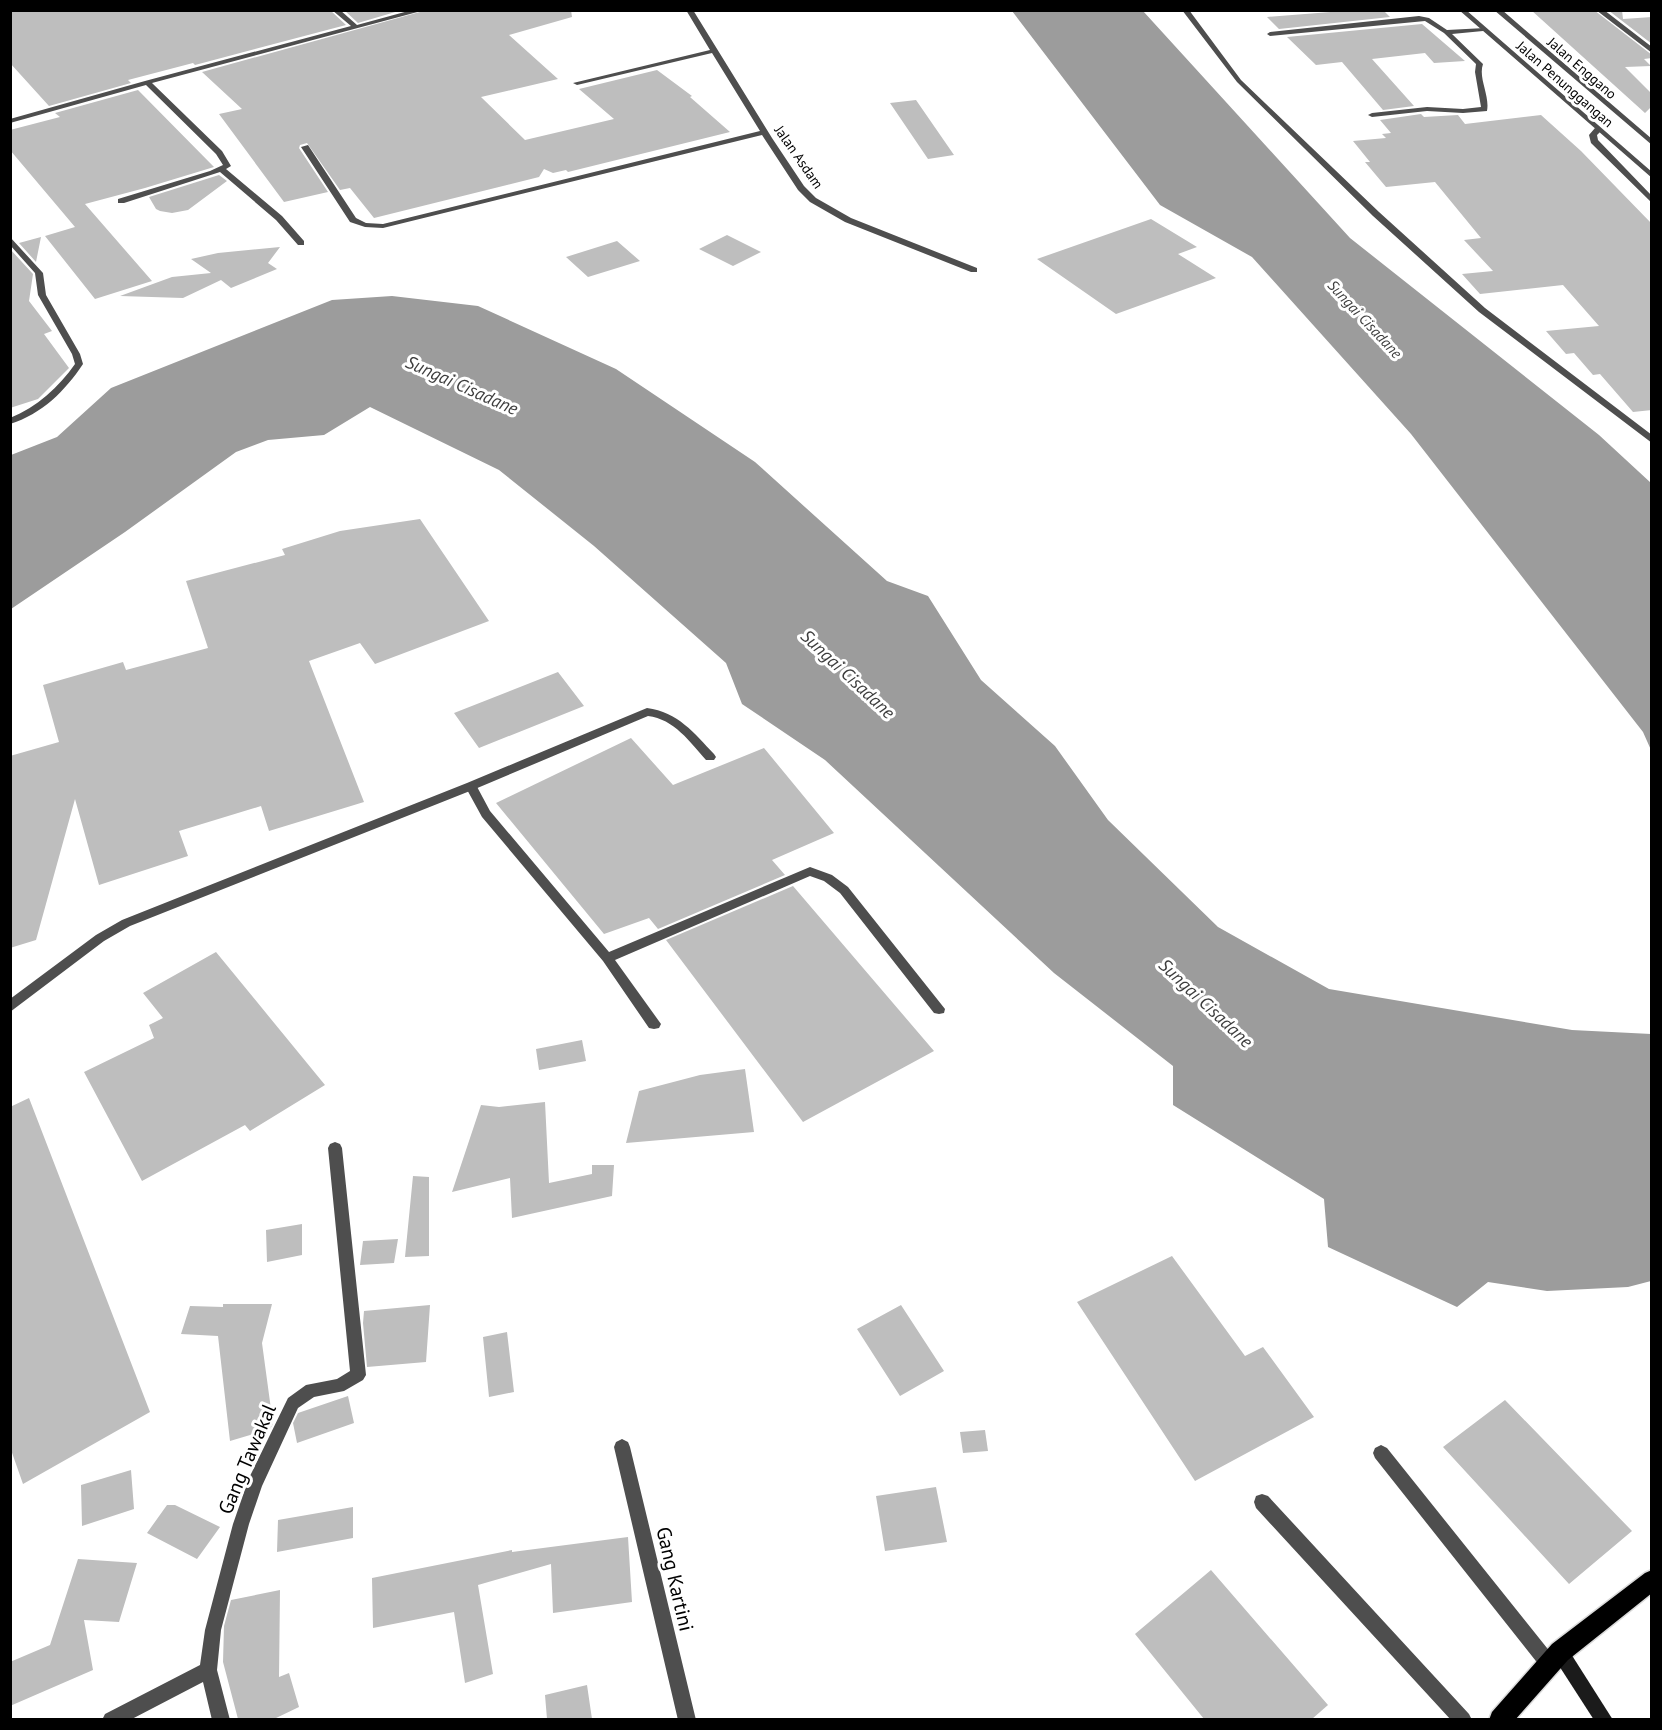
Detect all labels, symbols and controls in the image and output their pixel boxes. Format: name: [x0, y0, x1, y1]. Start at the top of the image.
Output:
street label: Jalan Enggano: [1543, 32, 1620, 103]
street label: Jalan Penunggangan: [1512, 36, 1617, 131]
street label: Jalan Asdam: [770, 121, 827, 192]
water label: Sungai Cisadane: [1324, 276, 1406, 362]
water label: Sungai Cisadane: [402, 350, 522, 420]
water label: Sungai Cisadane: [796, 624, 900, 724]
water label: Sungai Cisadane: [1154, 953, 1258, 1053]
street label: Gang Tawakal: [212, 1400, 282, 1518]
street label: Gang Kartini: [650, 1524, 700, 1634]

